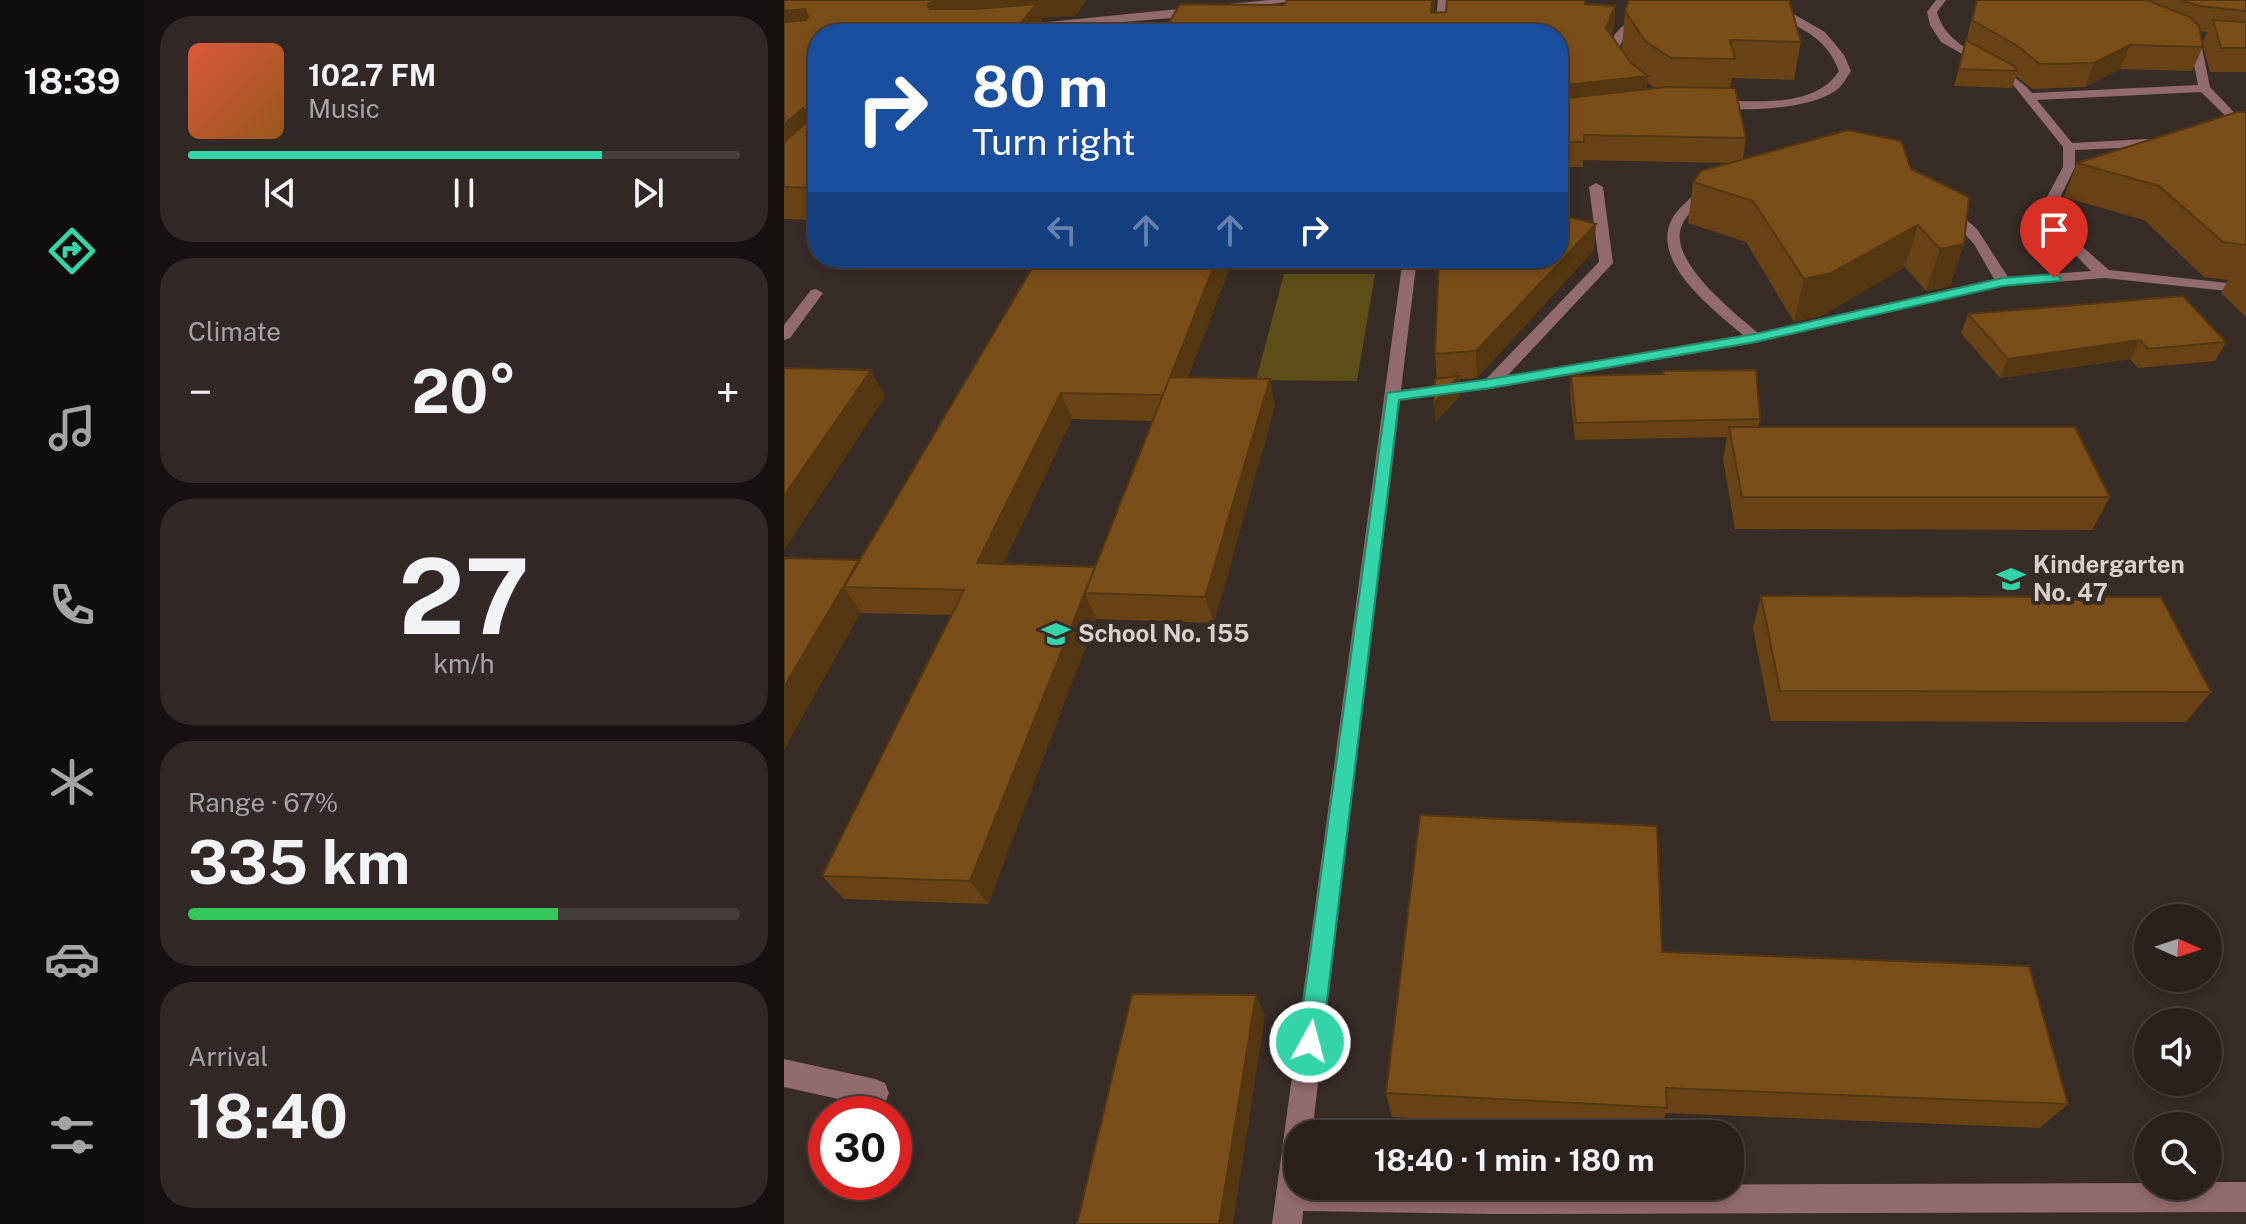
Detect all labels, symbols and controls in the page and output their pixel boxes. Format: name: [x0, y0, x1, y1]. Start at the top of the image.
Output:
text: 80 m: [972, 54, 1108, 120]
icon: right: [840, 56, 944, 160]
text: 102.7 FM: [308, 57, 436, 93]
text: 18:39: [24, 60, 120, 102]
text: Music: [308, 93, 380, 124]
text: Turn right: [972, 121, 1135, 163]
icon: previous: [258, 171, 302, 215]
icon: pause: [442, 171, 486, 215]
icon: next: [626, 171, 670, 215]
pin: [2020, 196, 2088, 278]
icon: left: [1040, 208, 1084, 252]
icon: ahead: [1124, 208, 1168, 252]
icon: ahead: [1208, 208, 1252, 252]
icon: right: [1292, 208, 1336, 252]
icon: arrive: [2032, 208, 2076, 252]
icon: directions: [44, 223, 100, 279]
text: Climate: [188, 316, 281, 347]
text: 20°: [411, 356, 517, 427]
text: −: [188, 366, 212, 418]
text: +: [716, 366, 740, 418]
icon: music: [44, 400, 100, 456]
text: 27: [398, 535, 530, 657]
place label: Kindergarten No. 47: [2033, 550, 2185, 606]
school or university icon: Kindergarten No. 47: [1996, 564, 2026, 594]
icon: phone: [44, 577, 100, 633]
school or university icon: School No. 155: [1041, 619, 1071, 649]
place label: School No. 155: [1078, 619, 1249, 647]
text: km/h: [433, 648, 495, 679]
icon: climate: [44, 754, 100, 810]
text: Range · 67%: [188, 787, 338, 818]
text: 335 km: [188, 827, 410, 898]
north arrow: [2134, 904, 2222, 992]
map controls: [2134, 904, 2222, 1200]
icon: car: [44, 931, 100, 987]
position arrow: [1268, 1000, 1352, 1084]
button: sound: [2134, 1008, 2222, 1096]
text: Arrival: [188, 1041, 268, 1072]
text: 18:40: [188, 1081, 348, 1152]
speed limit sign: 30: [808, 1096, 912, 1200]
icon: filters: [44, 1107, 100, 1163]
button: search: [2134, 1112, 2222, 1200]
text: 18:40 · 1 min · 180 m: [1374, 1142, 1654, 1178]

